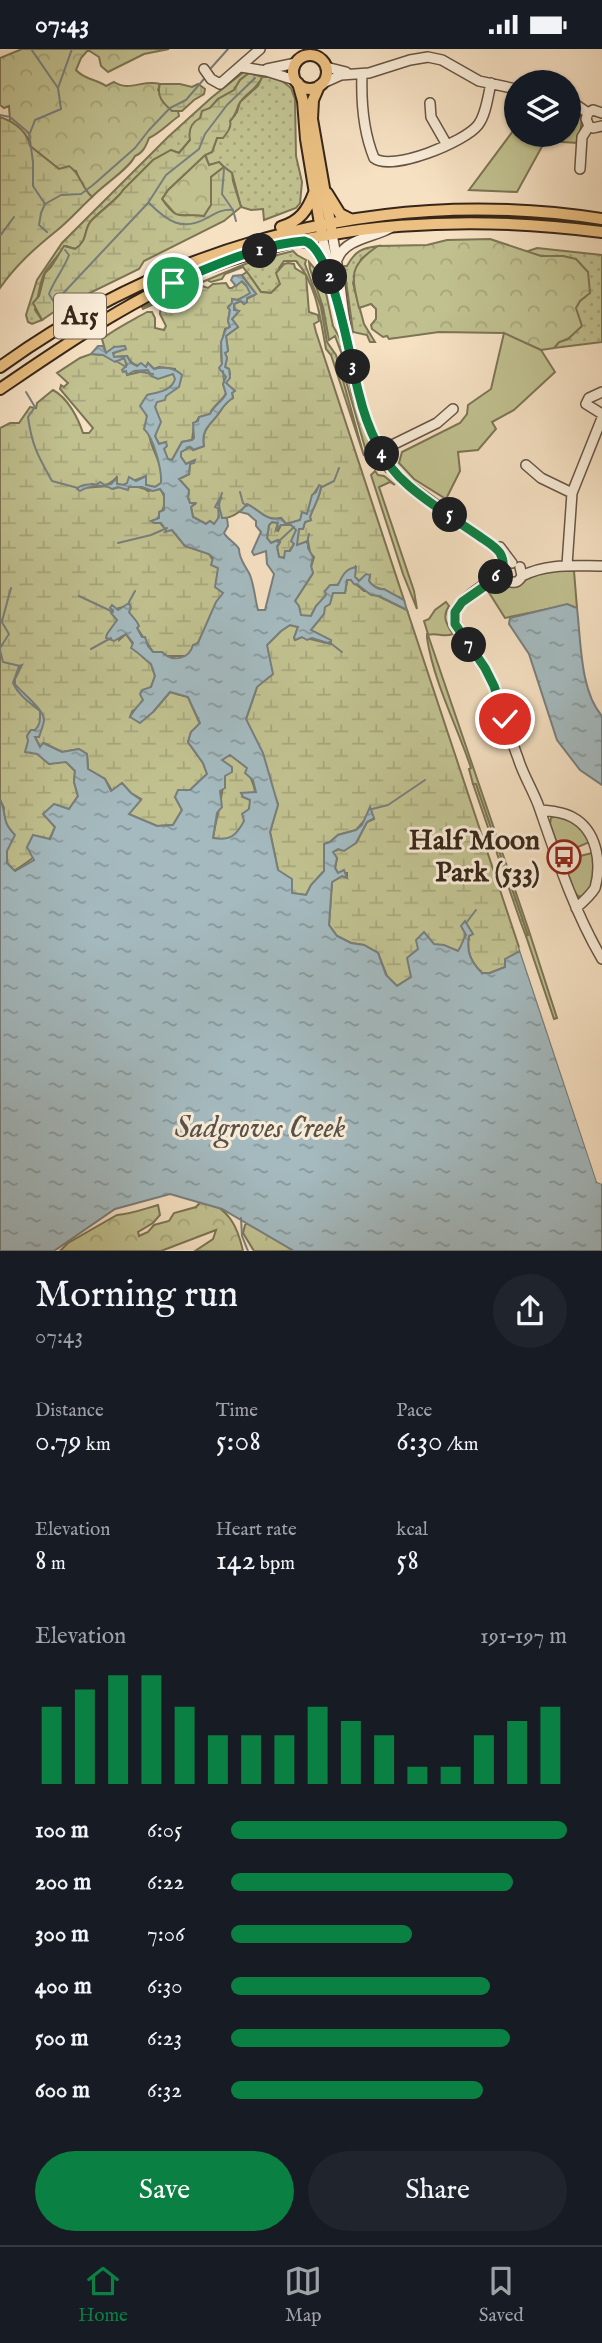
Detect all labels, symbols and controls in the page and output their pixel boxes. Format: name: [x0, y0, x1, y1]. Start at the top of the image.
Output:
text: 07:43: [35, 8, 89, 41]
map controls: [504, 70, 581, 147]
button: layers: [504, 70, 581, 147]
pin: 1: [243, 233, 278, 269]
text: 1: [256, 238, 263, 262]
pin: [143, 253, 203, 313]
pin: 2: [312, 259, 348, 295]
icon: arrive: [154, 264, 192, 302]
text: 2: [325, 264, 334, 288]
road number: A15: [54, 293, 106, 339]
pin: 3: [336, 349, 370, 385]
text: 3: [349, 354, 356, 378]
pin: 4: [364, 437, 400, 471]
text: 4: [377, 441, 386, 465]
pin: 5: [433, 497, 468, 533]
text: 5: [446, 502, 453, 526]
pin: 6: [478, 559, 514, 595]
text: 6: [491, 564, 500, 588]
pin: 7: [452, 627, 486, 663]
text: 7: [464, 632, 473, 656]
pin: [475, 689, 535, 749]
icon: check: [486, 700, 524, 738]
place label: Half Moon Park (533): [409, 824, 540, 891]
bus stop icon: Half Moon Park (533): [545, 838, 583, 876]
water label: Sadgroves Creek: [175, 1110, 346, 1148]
text: Morning run: [35, 1272, 238, 1320]
button: share: [493, 1274, 567, 1348]
text: 07:43: [35, 1322, 83, 1351]
text: Distance: [35, 1399, 104, 1423]
text: Time: [216, 1399, 258, 1423]
text: Pace: [396, 1399, 432, 1423]
text: 0.79: [35, 1423, 82, 1461]
text: 5:08: [216, 1423, 261, 1461]
text: 6:30: [396, 1423, 443, 1461]
text: km: [82, 1433, 111, 1457]
text: /km: [443, 1433, 478, 1457]
text: Elevation: [35, 1518, 110, 1542]
text: Heart rate: [216, 1518, 297, 1542]
text: kcal: [396, 1518, 428, 1542]
text: 8: [35, 1542, 47, 1580]
text: 142: [216, 1542, 256, 1580]
text: 58: [396, 1542, 419, 1580]
text: m: [47, 1552, 66, 1576]
text: bpm: [256, 1552, 295, 1576]
text: Elevation: [35, 1622, 126, 1651]
text: 191–197 m: [480, 1622, 567, 1651]
text: 100 m: [35, 1816, 89, 1845]
text: 6:05: [147, 1816, 182, 1845]
text: 200 m: [35, 1868, 91, 1897]
text: 6:22: [147, 1868, 184, 1897]
text: 300 m: [35, 1920, 89, 1949]
text: 7:06: [147, 1920, 185, 1949]
text: 400 m: [35, 1972, 92, 2001]
text: 6:30: [147, 1972, 183, 2001]
text: 500 m: [35, 2024, 89, 2053]
text: 6:23: [147, 2024, 182, 2053]
text: 600 m: [35, 2076, 90, 2105]
text: 6:32: [147, 2076, 182, 2105]
button: Save: [35, 2151, 294, 2231]
button: Share: [308, 2151, 567, 2231]
tab: Home: [78, 2262, 128, 2328]
tab: Map: [284, 2262, 322, 2328]
tab: Saved: [479, 2262, 524, 2328]

